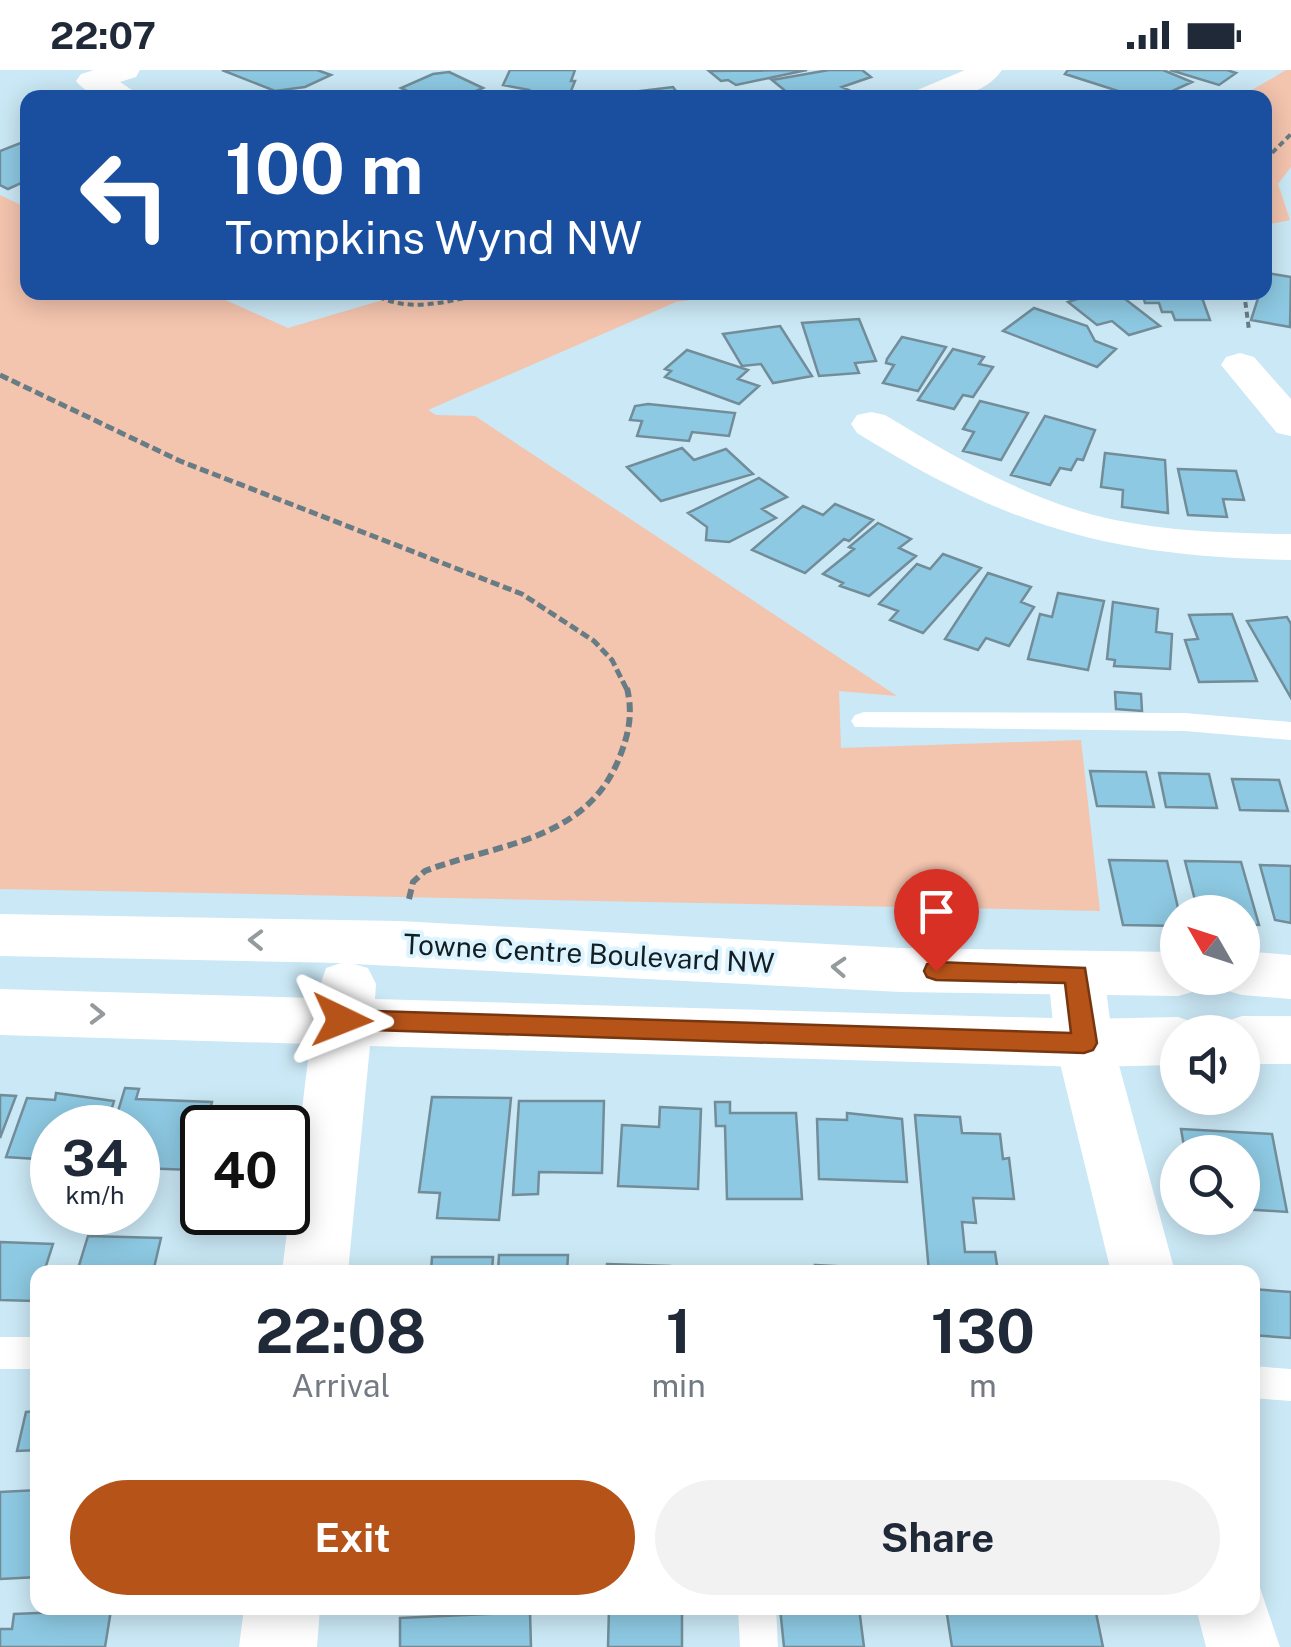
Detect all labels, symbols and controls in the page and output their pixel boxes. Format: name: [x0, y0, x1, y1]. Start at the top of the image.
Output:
text: 22:07: [50, 13, 156, 58]
text: 100 m: [225, 127, 423, 210]
icon: left: [60, 130, 190, 260]
text: Tompkins Wynd NW: [225, 211, 642, 264]
pin: [894, 869, 979, 972]
icon: arrive: [909, 884, 964, 939]
north arrow: [1160, 895, 1260, 995]
map controls: [1160, 895, 1260, 1235]
street label: Towne Centre Boulevard NW: [403, 927, 776, 979]
one-way arrow: [247, 929, 262, 951]
one-way arrow: [830, 956, 846, 977]
position arrow: [290, 968, 394, 1072]
one-way arrow: [90, 1004, 106, 1025]
button: sound: [1160, 1015, 1260, 1115]
speed limit sign: 40: [180, 1105, 310, 1235]
text: 34: [62, 1128, 128, 1187]
button: search: [1160, 1135, 1260, 1235]
text: km/h: [66, 1180, 124, 1210]
text: 22:08: [255, 1296, 426, 1367]
text: 1: [666, 1296, 691, 1367]
text: 130: [931, 1296, 1035, 1367]
text: Arrival: [291, 1367, 390, 1404]
text: min: [651, 1367, 706, 1404]
text: m: [969, 1367, 997, 1404]
button: Exit: [70, 1480, 635, 1595]
button: Share: [655, 1480, 1220, 1595]

